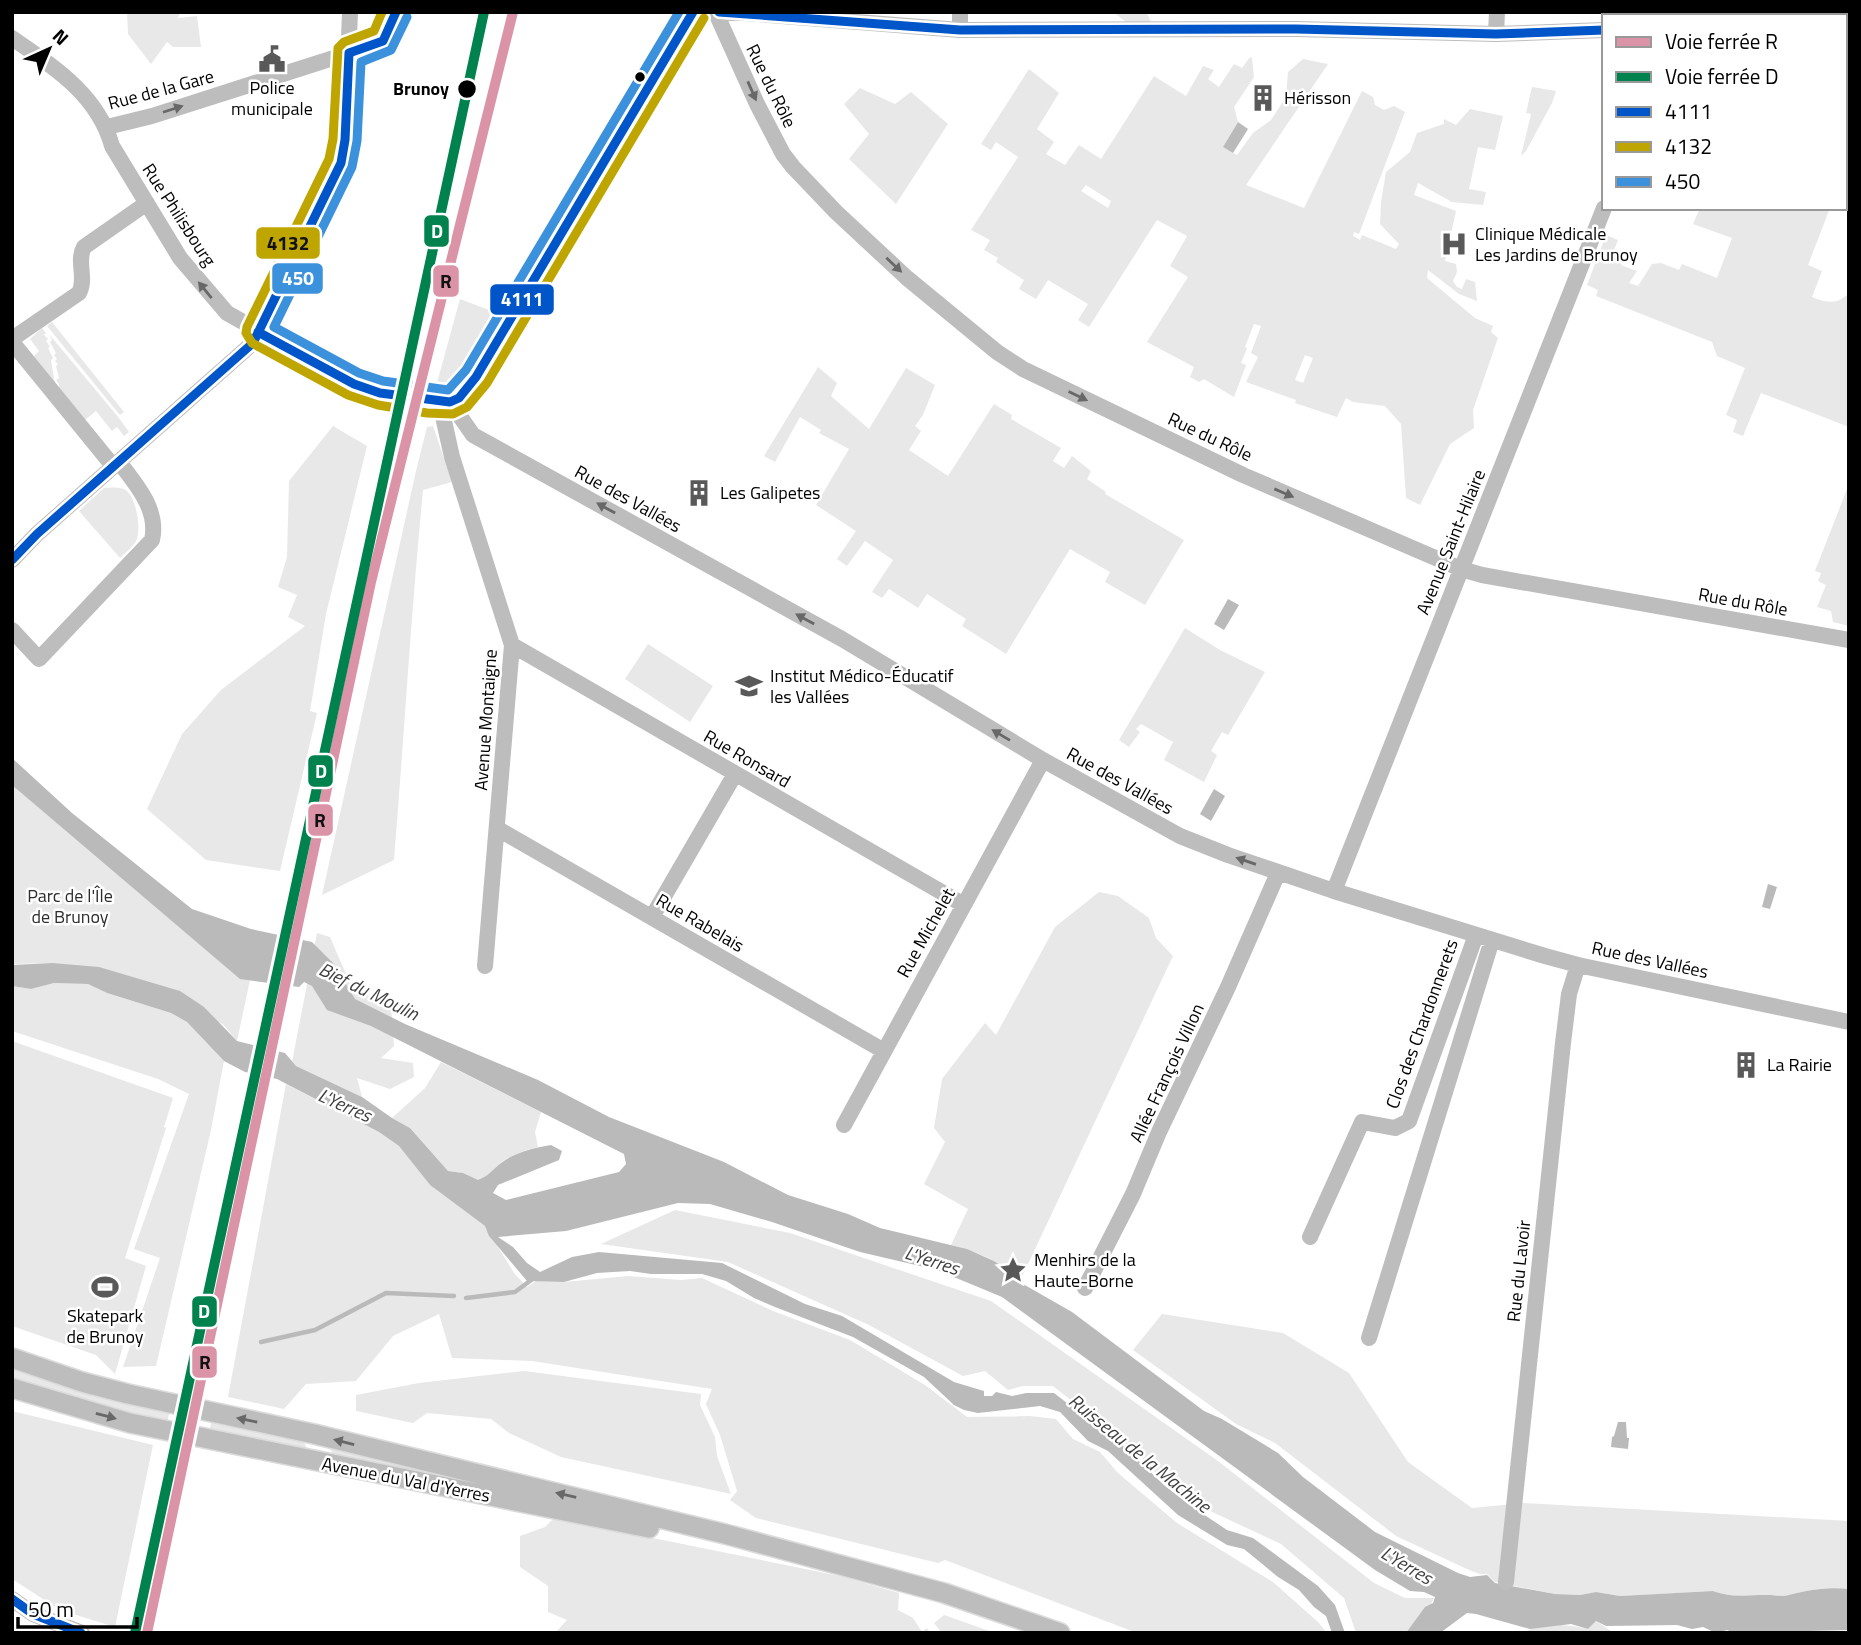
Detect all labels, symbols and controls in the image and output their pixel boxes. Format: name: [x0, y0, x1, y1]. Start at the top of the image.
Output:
north arrow: [14, 14, 84, 84]
legend: [1602, 14, 1847, 210]
text: N: [46, 21, 76, 51]
text: Voie ferrée R: [1665, 25, 1778, 57]
street label: Rue du Rôle: [740, 39, 803, 132]
public building icon: Police municipale: [257, 44, 287, 74]
text: Voie ferrée D: [1665, 60, 1779, 92]
street label: Rue de la Gare: [105, 62, 217, 117]
unlabelled marker: [633, 70, 647, 84]
place label: Police municipale: [231, 74, 313, 122]
place label: Brunoy: [393, 75, 449, 102]
marker: Brunoy: [456, 78, 478, 100]
one-way arrow: [747, 81, 758, 102]
building icon: Hérisson: [1248, 83, 1278, 113]
place label: Hérisson: [1284, 84, 1351, 111]
text: 4111: [1665, 95, 1712, 127]
one-way arrow: [162, 103, 183, 114]
text: 4132: [1665, 130, 1712, 162]
street label: Rue Philisbourg: [136, 158, 223, 272]
text: 450: [1665, 165, 1700, 197]
line badge: D: [423, 214, 450, 248]
text: D: [431, 216, 443, 245]
place label: Clinique Médicale Les Jardins de Brunoy: [1475, 220, 1638, 268]
line badge: 4132: [255, 226, 321, 260]
text: 4132: [267, 228, 309, 257]
hospital icon: Clinique Médicale Les Jardins de Brunoy: [1439, 229, 1469, 259]
one-way arrow: [885, 257, 902, 273]
line badge: 450: [271, 262, 324, 295]
text: 450: [282, 263, 314, 292]
line badge: R: [432, 264, 460, 298]
text: R: [440, 266, 452, 295]
one-way arrow: [198, 281, 213, 299]
line badge: 4111: [489, 283, 555, 316]
text: 4111: [501, 284, 543, 313]
one-way arrow: [1068, 391, 1089, 402]
street label: Rue du Rôle: [1164, 405, 1257, 468]
street label: Rue des Vallées: [570, 458, 687, 539]
street label: Avenue Saint-Hilaire: [1409, 465, 1492, 619]
building icon: Les Galipetes: [684, 478, 714, 508]
place label: Les Galipetes: [720, 479, 820, 506]
one-way arrow: [1274, 488, 1295, 499]
one-way arrow: [596, 502, 616, 514]
street label: Rue du Rôle: [1696, 580, 1790, 623]
one-way arrow: [795, 613, 815, 625]
street label: Avenue Montaigne: [467, 648, 504, 792]
place label: Institut Médico-Éducatif les Vallées: [770, 662, 954, 710]
school or university icon: Institut Médico-Éducatif les Vallées: [734, 671, 764, 701]
street label: Rue Ronsard: [699, 723, 796, 794]
one-way arrow: [991, 729, 1010, 741]
street label: Rue des Vallées: [1062, 740, 1179, 821]
line badge: D: [307, 754, 334, 788]
text: D: [315, 756, 327, 785]
line badge: R: [307, 803, 334, 837]
text: R: [314, 805, 326, 834]
one-way arrow: [1235, 855, 1256, 866]
park label: Parc de l'Île de Brunoy: [27, 882, 113, 930]
street label: Rue Michelet: [890, 882, 962, 983]
street label: Rue Rabelais: [651, 886, 749, 959]
street label: Rue des Vallées: [1589, 934, 1711, 985]
street label: Clos des Chardonnerets: [1378, 935, 1465, 1112]
water label: Bief du Moulin: [314, 954, 425, 1027]
street label: Allée François Villon: [1122, 999, 1211, 1147]
building icon: La Rairie: [1731, 1050, 1761, 1080]
place label: La Rairie: [1767, 1051, 1832, 1078]
water label: L'Yerres: [314, 1080, 378, 1130]
street label: Rue du Lavoir: [1500, 1219, 1537, 1323]
water label: L'Yerres: [901, 1237, 965, 1282]
place label: Menhirs de la Haute-Borne: [1034, 1246, 1136, 1294]
place icon: Menhirs de la Haute-Borne: [998, 1255, 1028, 1285]
sports icon: Skatepark de Brunoy: [90, 1272, 120, 1302]
line badge: D: [191, 1295, 218, 1328]
text: D: [198, 1296, 210, 1325]
place label: Skatepark de Brunoy: [66, 1302, 144, 1350]
line badge: R: [191, 1345, 218, 1379]
text: R: [199, 1347, 211, 1376]
water label: Ruisseau de la Machine: [1063, 1386, 1219, 1520]
one-way arrow: [96, 1412, 117, 1422]
one-way arrow: [236, 1414, 258, 1425]
one-way arrow: [333, 1436, 355, 1447]
street label: Avenue du Val d'Yerres: [320, 1450, 493, 1509]
one-way arrow: [555, 1490, 577, 1501]
water label: L'Yerres: [1376, 1538, 1440, 1592]
scale bar: [18, 1586, 136, 1630]
text: 50 m: [28, 1593, 74, 1625]

